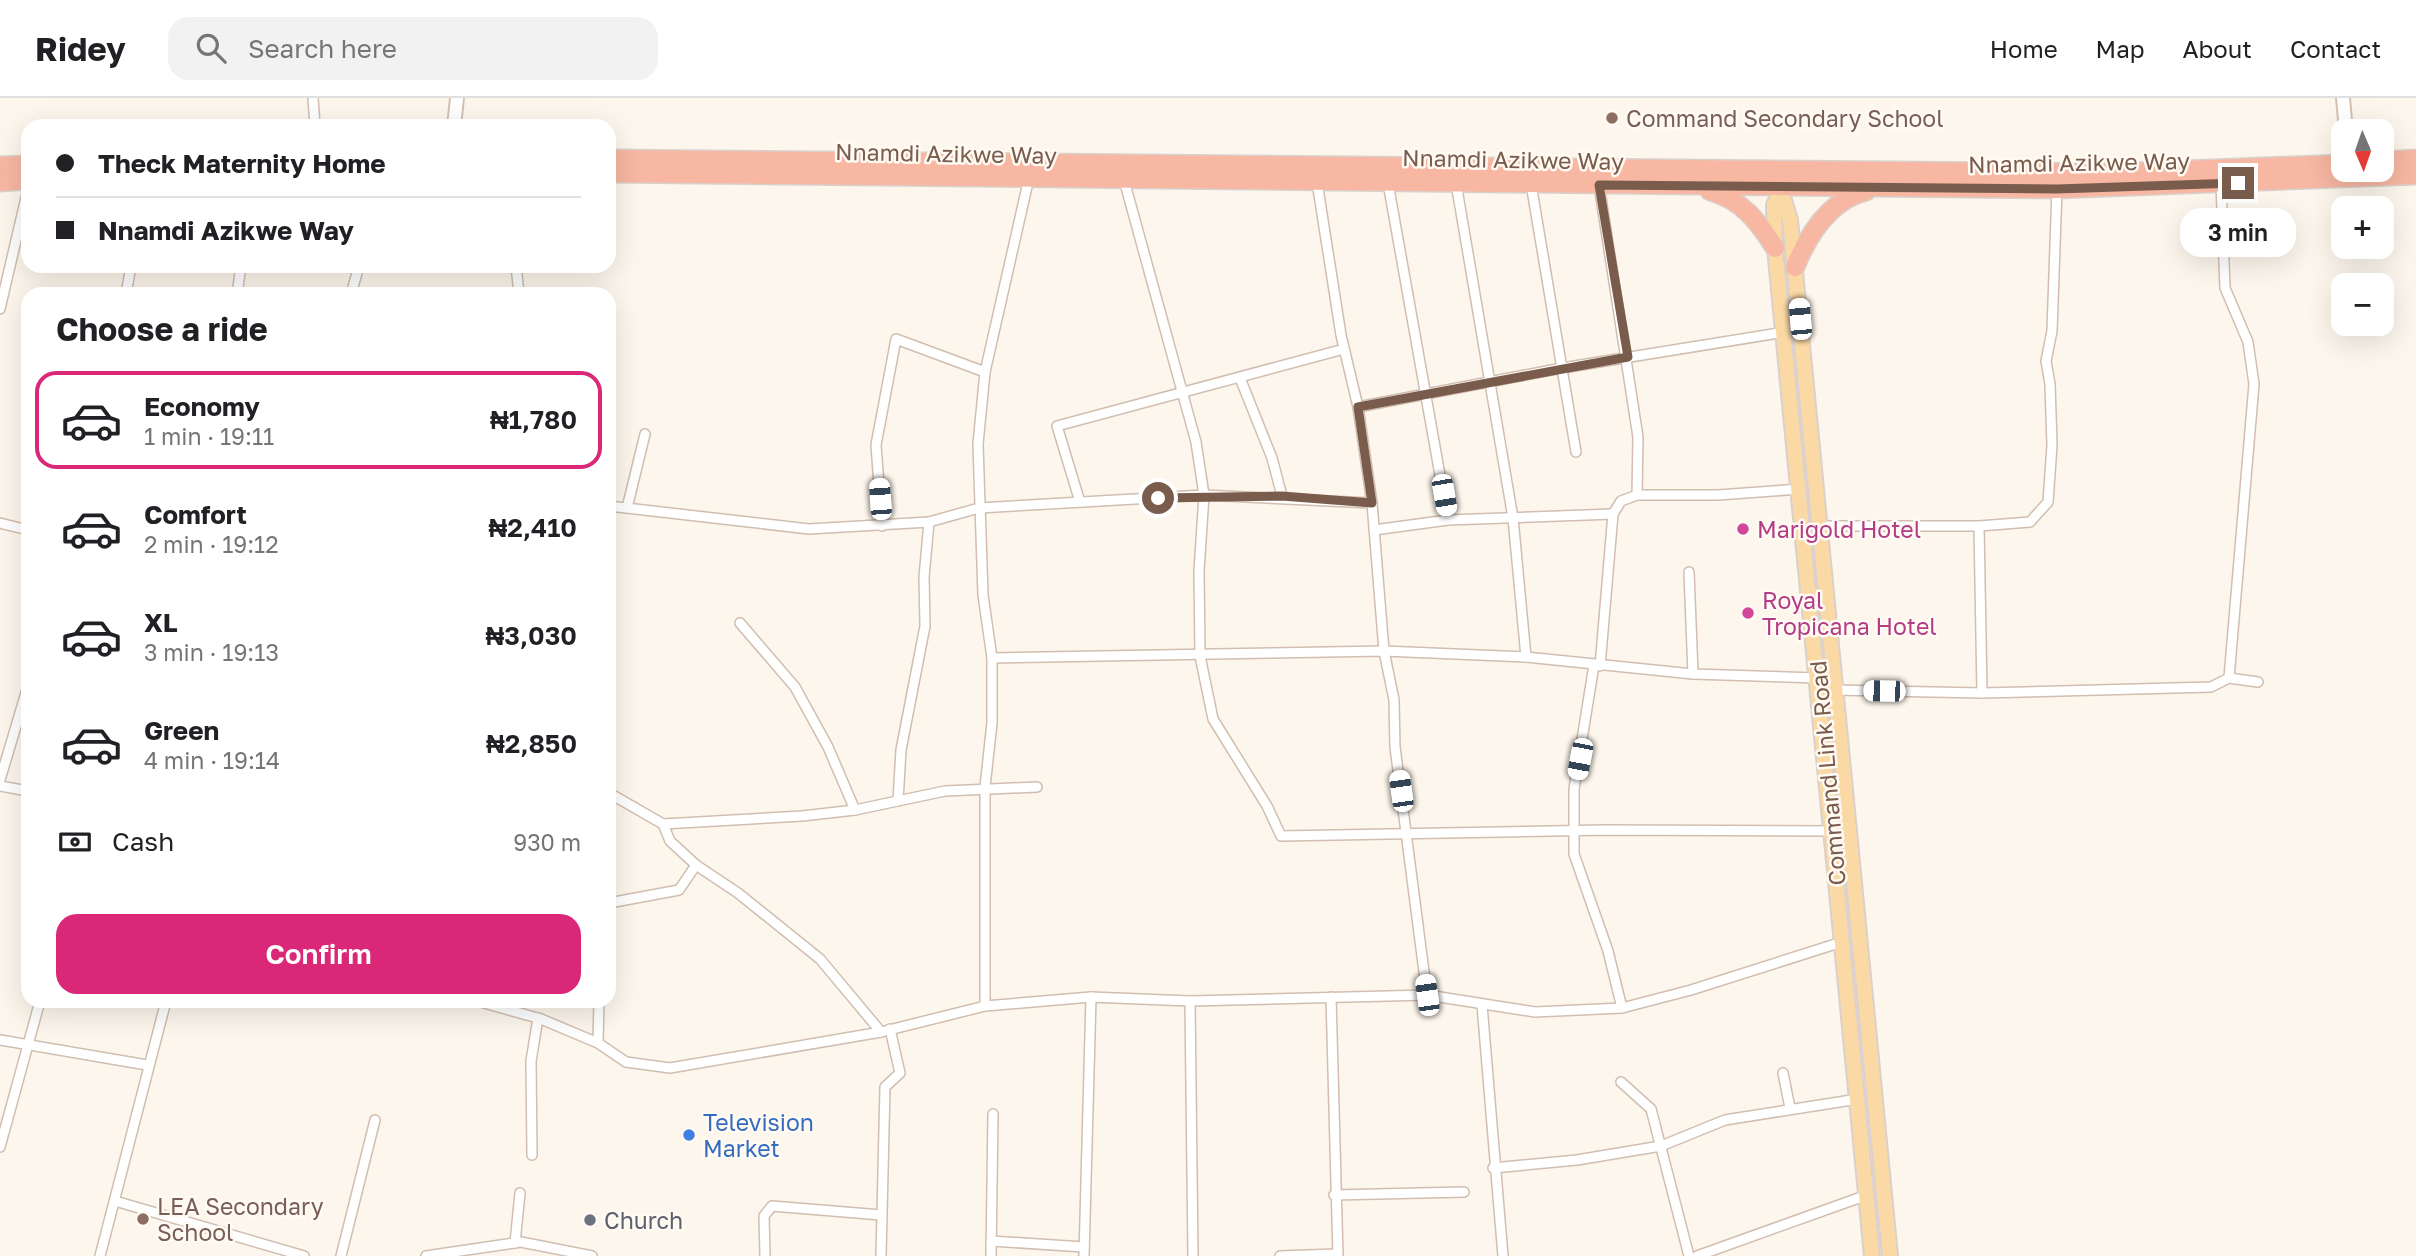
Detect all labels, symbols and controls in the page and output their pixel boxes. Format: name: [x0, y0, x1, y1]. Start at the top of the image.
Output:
search box: [168, 17, 658, 80]
text: Ridey: [35, 29, 126, 68]
icon: search: [192, 29, 230, 67]
text: Search here: [248, 33, 397, 64]
text: Home: [1990, 34, 2058, 63]
text: Map: [2096, 34, 2145, 63]
text: About: [2183, 34, 2252, 63]
text: Contact: [2290, 34, 2381, 63]
place label: Command Secondary School: [1626, 104, 1944, 132]
marker: Command Secondary School: [1604, 110, 1620, 126]
north arrow: [2331, 119, 2394, 182]
map controls: [2331, 119, 2394, 336]
street label: Nnamdi Azikwe Way: [835, 137, 1057, 169]
street label: Nnamdi Azikwe Way: [1402, 143, 1624, 175]
street label: Nnamdi Azikwe Way: [1968, 146, 2190, 178]
text: Theck Maternity Home: [98, 148, 386, 179]
route end: [2222, 167, 2254, 199]
button: +: [2331, 196, 2394, 259]
callout: 3 min: [2180, 208, 2296, 256]
text: Nnamdi Azikwe Way: [98, 215, 354, 246]
text: 3 min: [2208, 218, 2268, 246]
button: −: [2331, 273, 2394, 336]
car: [1788, 297, 1813, 341]
text: Choose a ride: [56, 310, 268, 348]
icon: car: [60, 389, 123, 452]
text: Economy: [144, 391, 260, 422]
text: ₦1,780: [490, 404, 577, 435]
text: 1 min · 19:11: [144, 422, 274, 450]
car: [1431, 472, 1458, 518]
car: [869, 477, 892, 521]
route start: [1142, 482, 1174, 514]
icon: car: [60, 497, 123, 560]
text: Comfort: [144, 499, 247, 530]
text: ₦2,410: [489, 512, 577, 543]
place label: Marigold Hotel: [1757, 515, 1921, 543]
marker: Marigold Hotel: [1735, 521, 1751, 537]
text: 2 min · 19:12: [144, 530, 279, 558]
place label: Royal Tropicana Hotel: [1762, 586, 1937, 640]
icon: car: [60, 605, 123, 668]
marker: Royal Tropicana Hotel: [1740, 605, 1756, 621]
text: XL: [144, 607, 178, 638]
text: ₦3,030: [486, 620, 577, 651]
text: 3 min · 19:13: [144, 638, 279, 666]
street label: Command Link Road: [1803, 659, 1851, 887]
car: [1863, 680, 1906, 702]
icon: car: [60, 713, 123, 776]
text: Green: [144, 715, 219, 746]
text: ₦2,850: [486, 728, 577, 759]
car: [1566, 736, 1595, 782]
text: 4 min · 19:14: [144, 746, 280, 774]
car: [1388, 769, 1415, 813]
icon: cash: [56, 823, 94, 861]
text: Cash: [112, 826, 174, 857]
text: 930 m: [513, 828, 581, 856]
button: Confirm: [56, 914, 581, 994]
car: [1414, 973, 1441, 1017]
place label: Television Market: [703, 1108, 814, 1162]
marker: Television Market: [681, 1127, 697, 1143]
place label: LEA Secondary School: [157, 1192, 324, 1246]
place label: Church: [604, 1206, 683, 1234]
marker: LEA Secondary School: [135, 1211, 151, 1227]
marker: Church: [582, 1212, 598, 1228]

